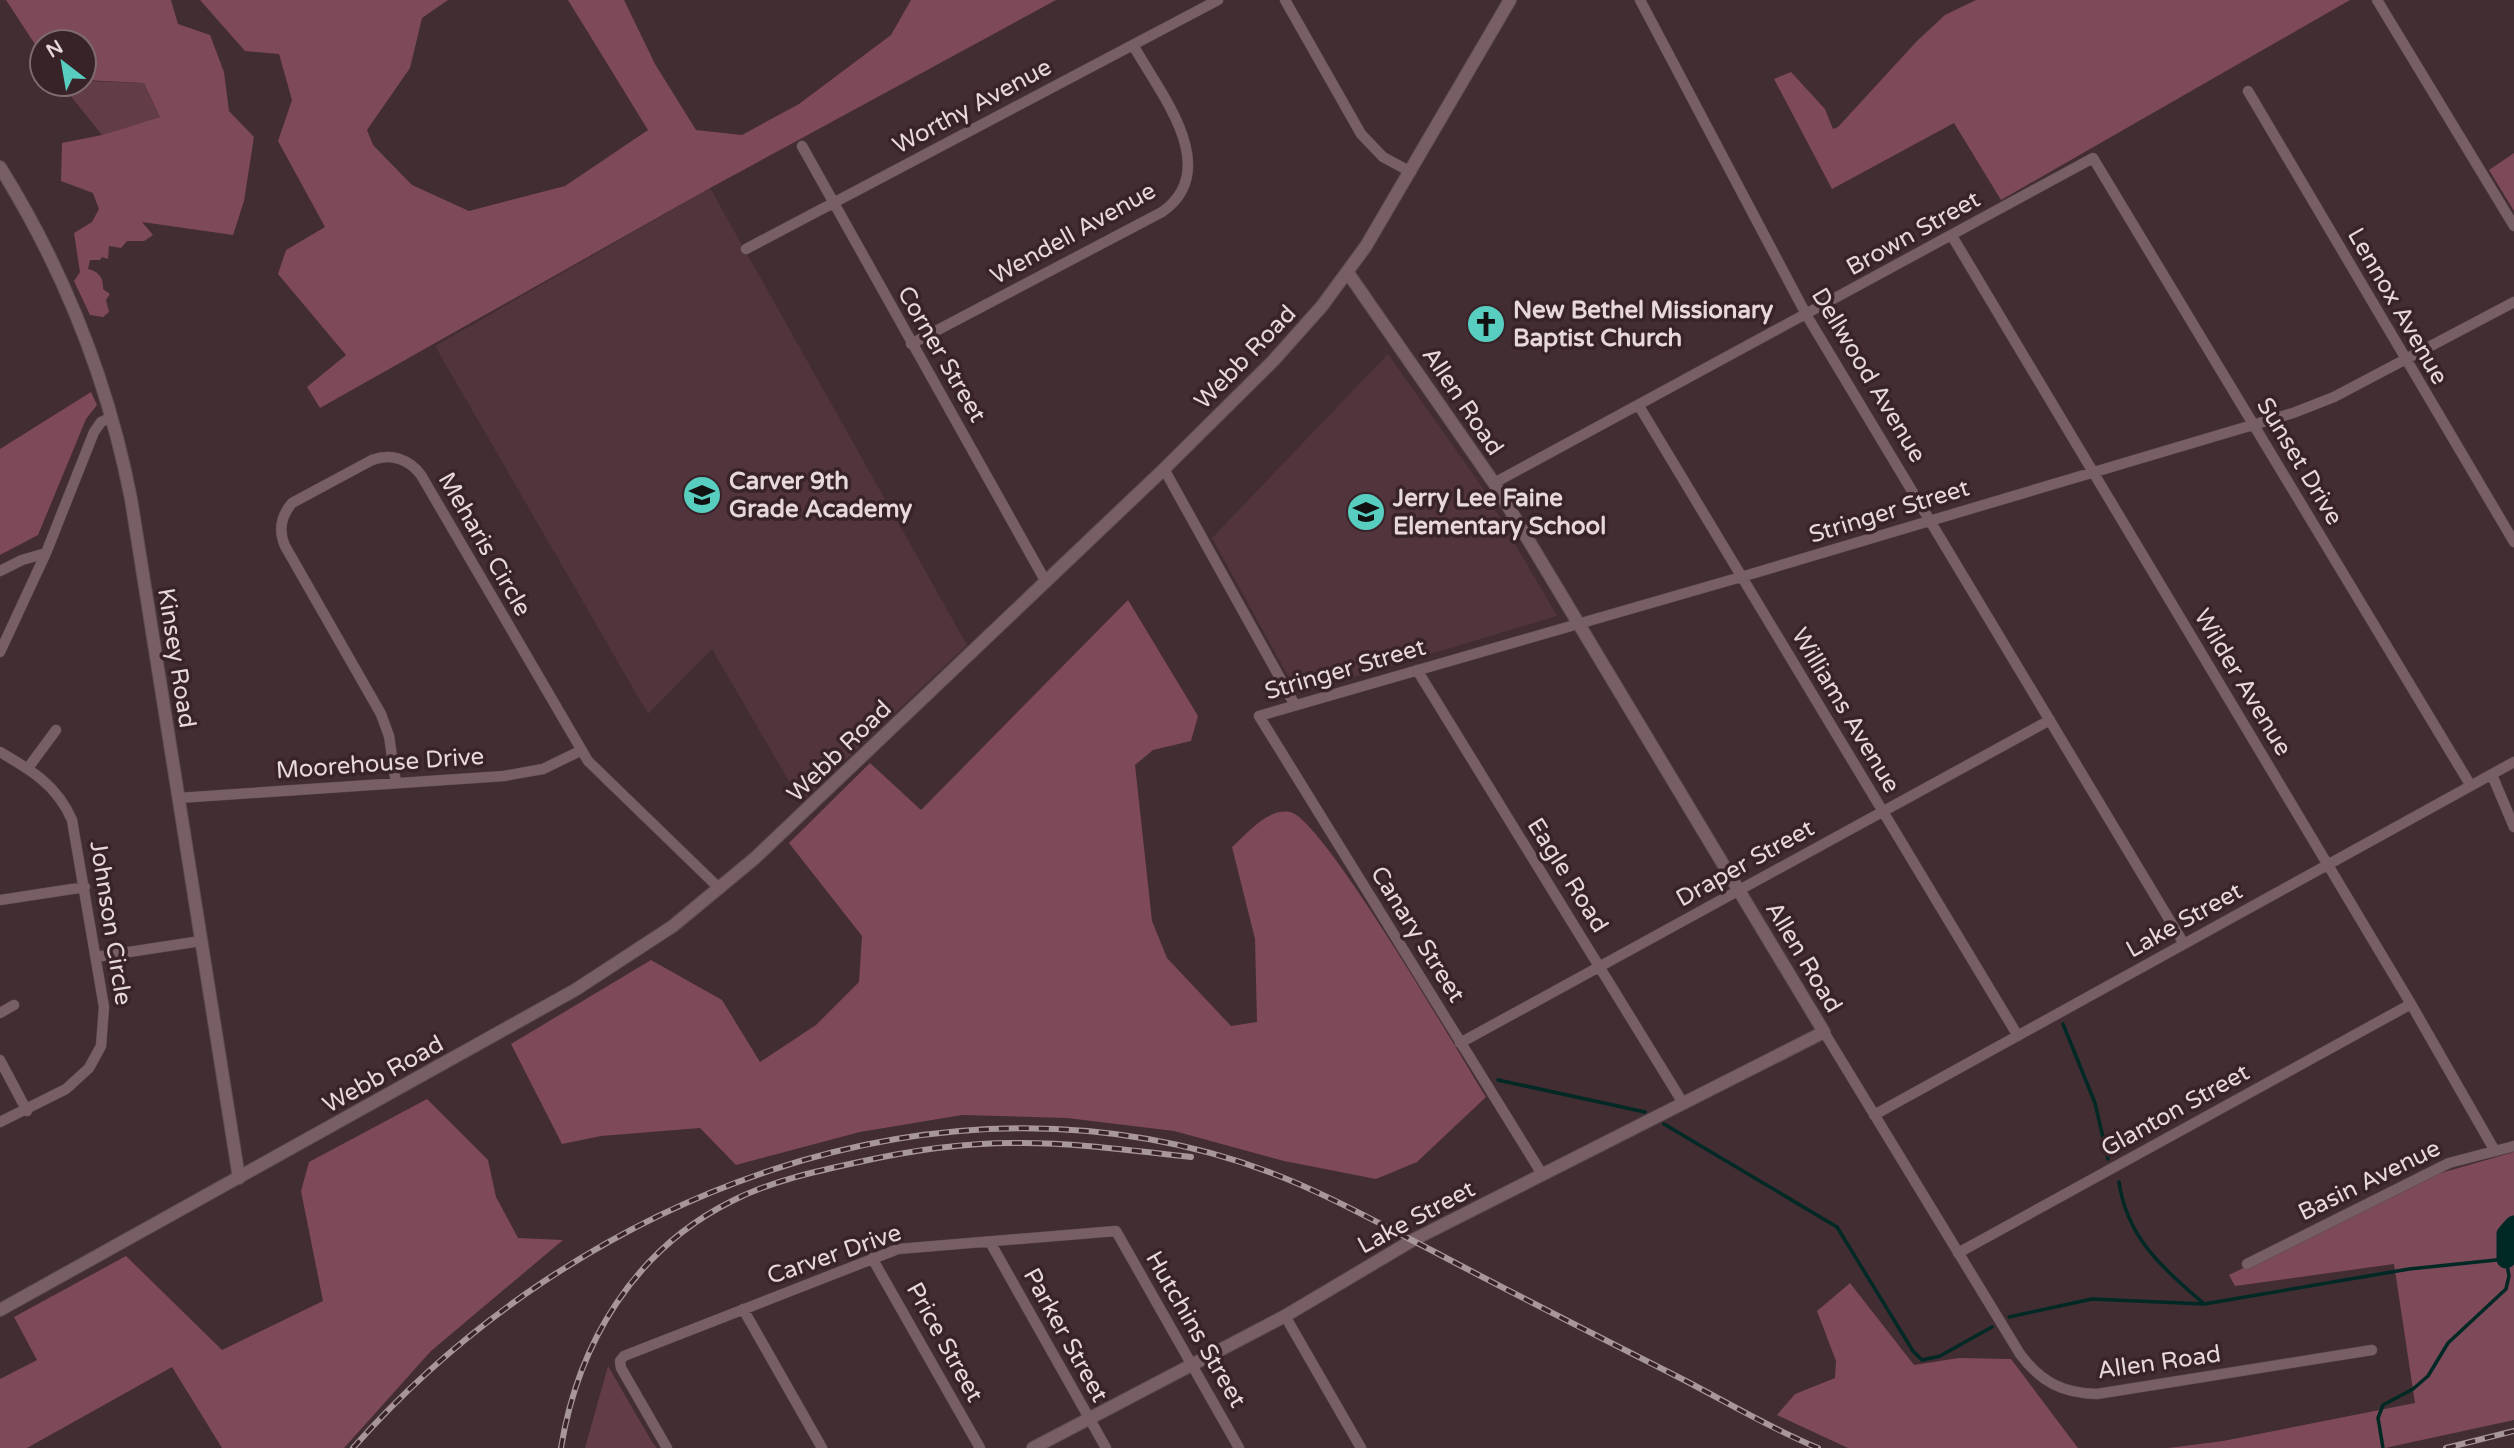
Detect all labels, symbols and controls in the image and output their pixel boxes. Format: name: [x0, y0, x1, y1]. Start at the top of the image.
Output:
north arrow: [28, 28, 98, 98]
text: N: [43, 36, 67, 63]
street label: Worthy Avenue: [888, 52, 1057, 160]
street label: Wendell Avenue: [986, 176, 1161, 291]
street label: Brown Street: [1841, 185, 1985, 282]
street label: Lennox Avenue: [2341, 223, 2454, 390]
street label: Corner Street: [891, 281, 992, 427]
street label: Dellwood Avenue: [1805, 283, 1932, 468]
place label: New Bethel Missionary Baptist Church: [1513, 296, 1773, 353]
street label: Webb Road: [1189, 299, 1302, 415]
church icon: New Bethel Missionary Baptist Church: [1465, 303, 1507, 345]
street label: Allen Road: [1416, 342, 1509, 461]
street label: Sunset Drive: [2250, 392, 2349, 530]
street label: Meharis Circle: [432, 467, 537, 621]
place label: Carver 9th Grade Academy: [729, 467, 912, 524]
street label: Stringer Street: [1806, 473, 1973, 550]
school or university icon: Carver 9th Grade Academy: [681, 474, 723, 516]
place label: Jerry Lee Faine Elementary School: [1392, 484, 1606, 541]
school or university icon: Jerry Lee Faine Elementary School: [1345, 491, 1387, 533]
street label: Kinsey Road: [151, 586, 202, 730]
street label: Wilder Avenue: [2187, 604, 2298, 761]
street label: Williams Avenue: [1785, 623, 1906, 798]
street label: Stringer Street: [1261, 633, 1429, 706]
street label: Webb Road: [781, 695, 897, 808]
street label: Moorehouse Drive: [275, 742, 485, 785]
street label: Eagle Road: [1521, 813, 1614, 938]
street label: Draper Street: [1671, 814, 1819, 913]
street label: Johnson Circle: [83, 839, 138, 1007]
street label: Canary Street: [1364, 861, 1471, 1008]
street label: Lake Street: [2121, 877, 2248, 964]
street label: Allen Road: [1759, 896, 1848, 1018]
street label: Webb Road: [318, 1029, 449, 1120]
street label: Glanton Street: [2096, 1058, 2254, 1163]
street label: Basin Avenue: [2293, 1134, 2445, 1227]
street label: Lake Street: [1353, 1174, 1480, 1260]
street label: Carver Drive: [763, 1218, 905, 1291]
street label: Hutchins Street: [1139, 1246, 1252, 1413]
street label: Parker Street: [1017, 1263, 1114, 1407]
street label: Price Street: [900, 1277, 989, 1407]
street label: Allen Road: [2095, 1339, 2223, 1386]

